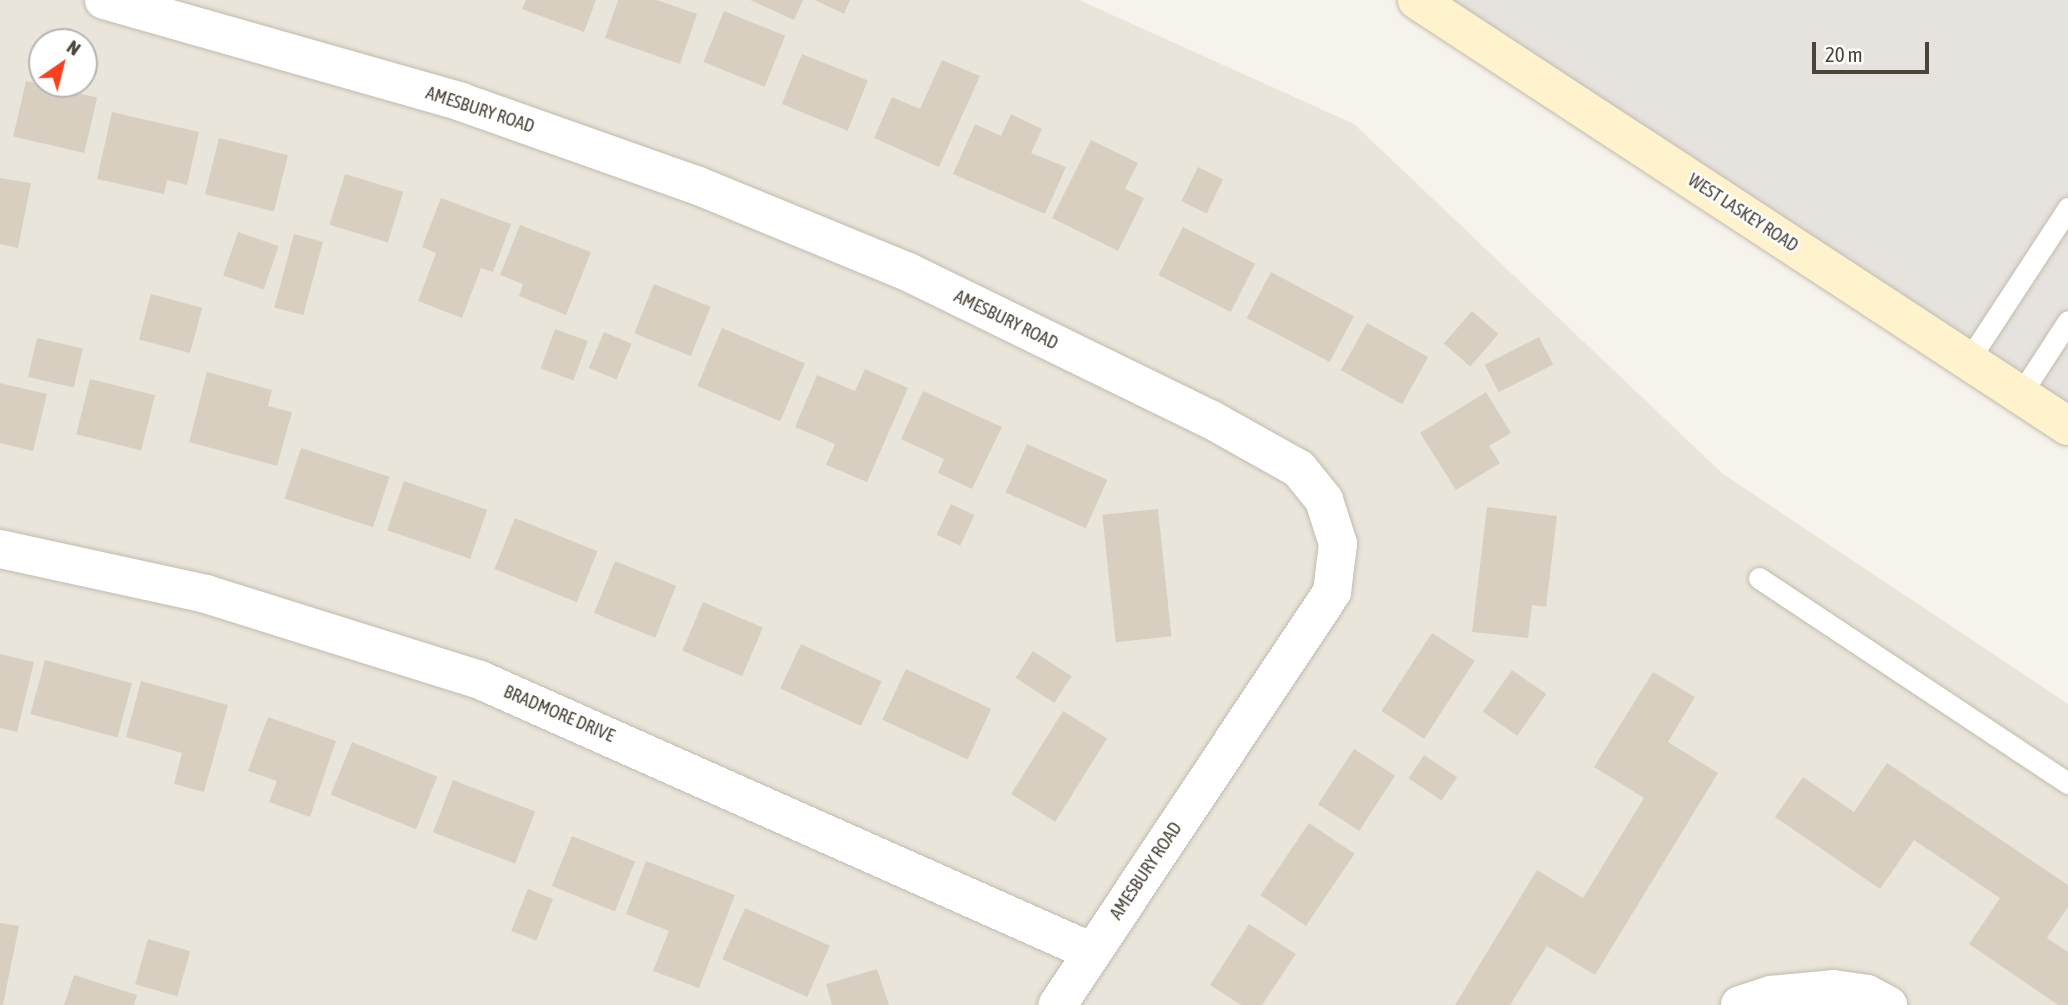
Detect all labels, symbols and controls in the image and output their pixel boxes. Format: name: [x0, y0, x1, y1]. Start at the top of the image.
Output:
north arrow: [28, 28, 98, 98]
scale bar: [1816, 28, 1933, 72]
text: N: [63, 35, 85, 60]
text: 20 m: [1825, 42, 1863, 66]
street label: AMESBURY ROAD: [423, 82, 537, 138]
street label: WEST LASKEY ROAD: [1684, 169, 1802, 257]
street label: AMESBURY ROAD: [951, 286, 1061, 354]
street label: BRADMORE DRIVE: [500, 681, 618, 747]
street label: AMESBURY ROAD: [1106, 818, 1186, 924]

